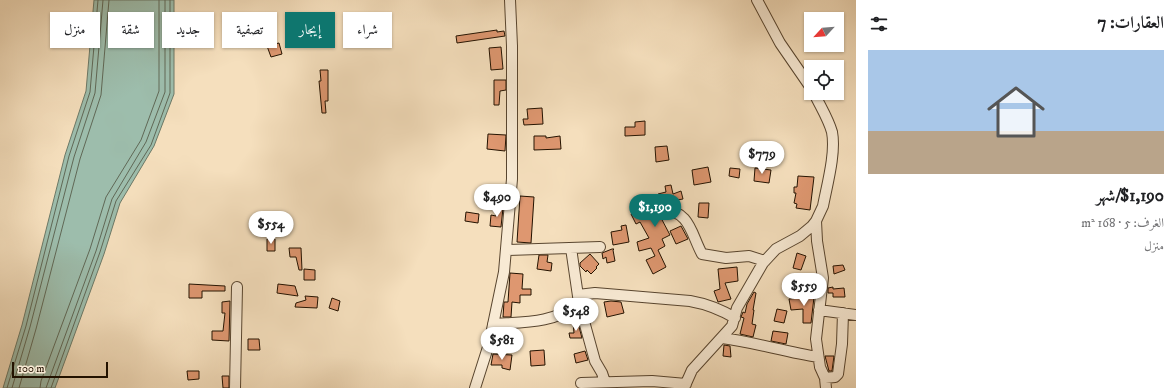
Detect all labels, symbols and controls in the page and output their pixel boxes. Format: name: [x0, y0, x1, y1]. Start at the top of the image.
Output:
chip: منزل: [50, 12, 100, 48]
chip: شقة: [108, 12, 154, 48]
chip: جديد: [162, 12, 214, 48]
chip: تصفية: [222, 12, 277, 48]
chip: إيجار: [285, 12, 335, 48]
chip: شراء: [343, 12, 392, 48]
north arrow: [804, 12, 844, 52]
map controls: [804, 12, 844, 100]
text: العقارات: 7: [1098, 12, 1164, 34]
icon: filters: [868, 13, 890, 35]
button: locate: [804, 60, 844, 100]
icon: home: [980, 76, 1052, 148]
pin: $779: [738, 141, 786, 175]
text: $779: [748, 146, 776, 162]
pin: $490: [473, 184, 521, 218]
text: $1,190/شهر: [1096, 185, 1164, 207]
text: $490: [483, 189, 511, 205]
pin: $1,190: [622, 194, 688, 228]
text: $1,190: [638, 199, 672, 215]
pin: $554: [247, 211, 295, 245]
text: الغرف: 5 · 168 m²: [1081, 215, 1164, 231]
text: $554: [258, 216, 284, 232]
text: منزل: [1144, 238, 1164, 254]
pin: $559: [780, 273, 828, 307]
text: $559: [791, 278, 817, 294]
pin: $548: [552, 298, 600, 332]
text: $548: [563, 303, 589, 319]
pin: $581: [478, 327, 526, 361]
text: $581: [490, 332, 514, 348]
scale bar: [12, 360, 108, 379]
text: 100 m: [18, 362, 44, 376]

